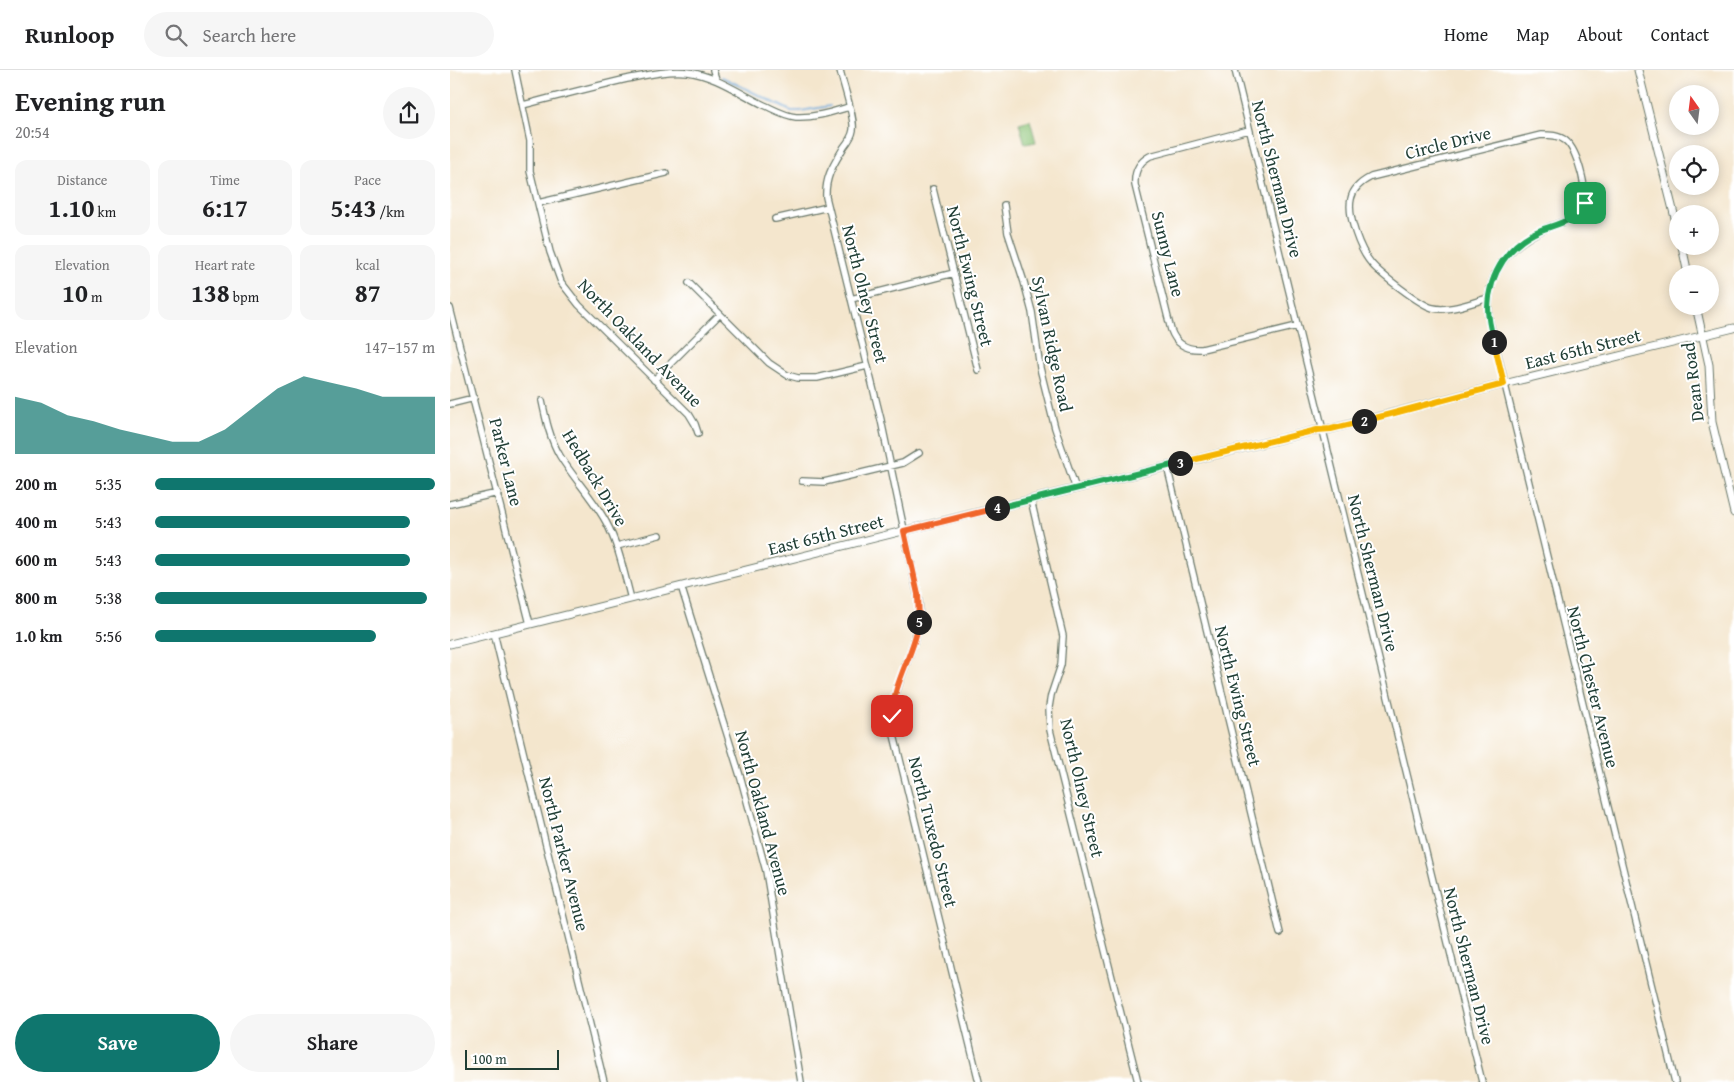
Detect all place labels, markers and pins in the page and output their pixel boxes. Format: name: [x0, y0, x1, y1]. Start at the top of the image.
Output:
pin: [1564, 182, 1606, 224]
pin: 1: [1482, 330, 1506, 354]
pin: 2: [1352, 408, 1376, 434]
pin: 3: [1168, 450, 1192, 476]
pin: 4: [984, 496, 1010, 520]
pin: 5: [906, 610, 932, 634]
pin: [871, 695, 913, 737]

